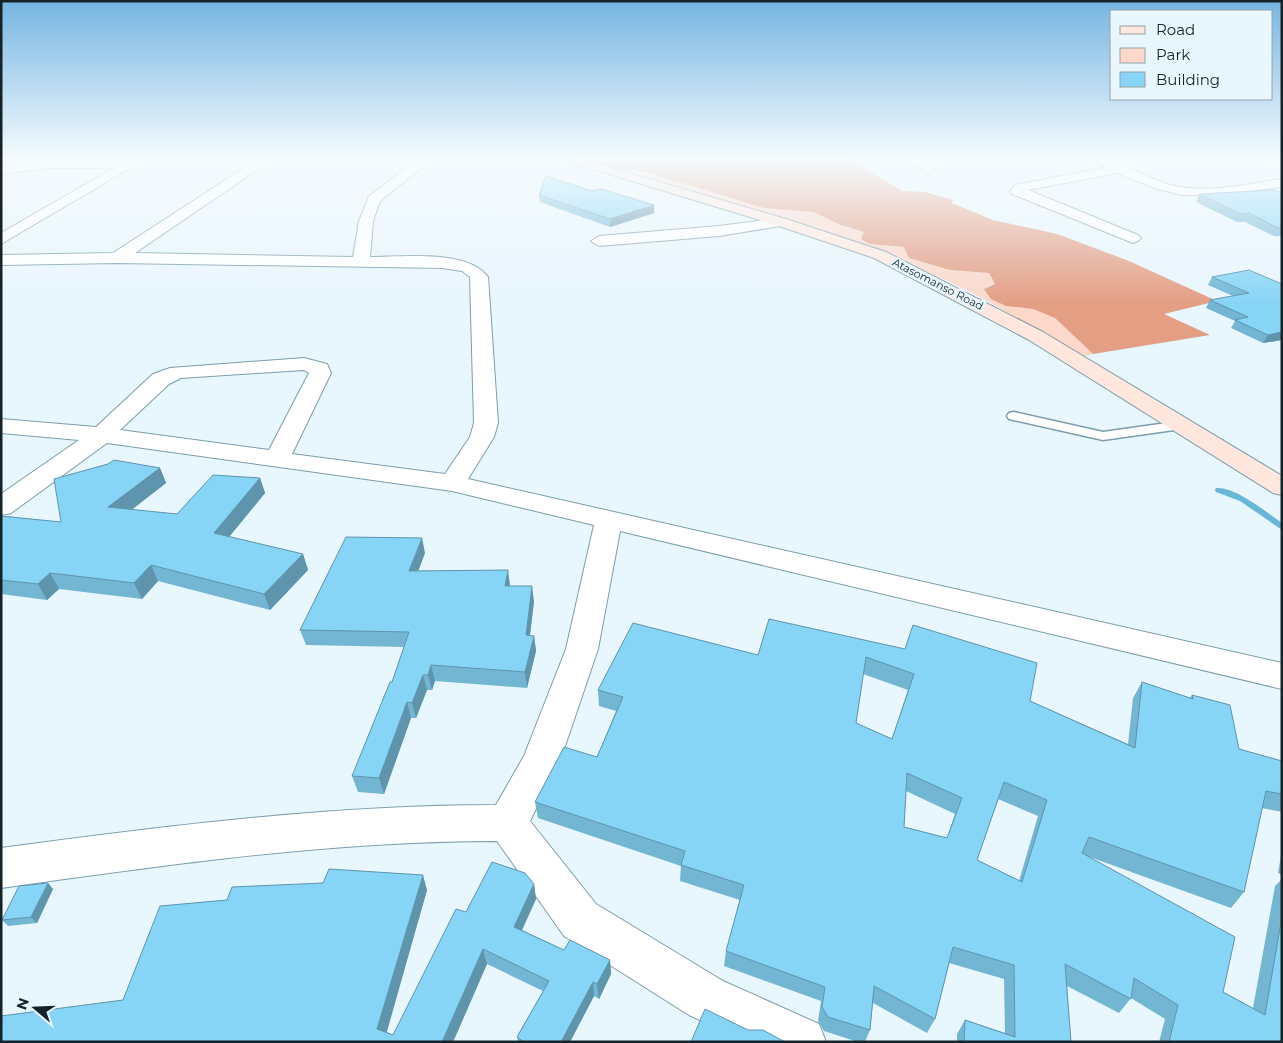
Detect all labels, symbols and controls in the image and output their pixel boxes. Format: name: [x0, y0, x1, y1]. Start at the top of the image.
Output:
legend: [1110, 10, 1273, 100]
text: Road: [1156, 20, 1195, 39]
text: Park: [1156, 45, 1190, 64]
text: Building: [1156, 70, 1220, 89]
street label: Atasomanso Road: [890, 255, 986, 313]
north arrow: [10, 983, 60, 1033]
text: N: [12, 995, 33, 1012]

